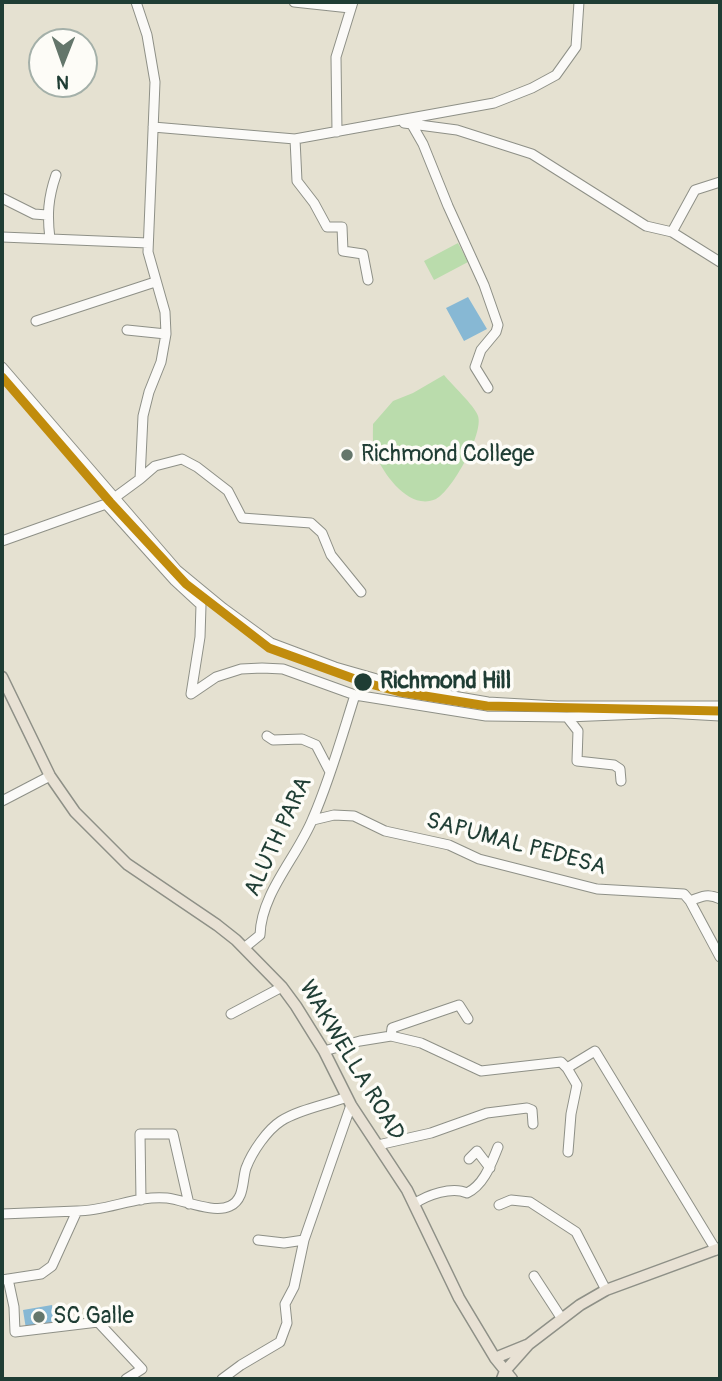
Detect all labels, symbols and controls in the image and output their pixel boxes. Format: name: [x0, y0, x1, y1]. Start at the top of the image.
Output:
north arrow: [28, 28, 98, 98]
text: N: [56, 70, 69, 94]
place label: Richmond College: [361, 441, 534, 469]
marker: Richmond College: [339, 447, 355, 463]
place label: Richmond Hill: [380, 668, 511, 696]
marker: Richmond Hill: [352, 671, 374, 693]
street label: ALUTH PARA: [239, 773, 319, 901]
street label: SAPUMAL PEDESA: [423, 808, 609, 882]
street label: WAKWELLA ROAD: [292, 976, 410, 1146]
place label: SC Galle: [53, 1303, 134, 1331]
marker: SC Galle: [31, 1309, 47, 1325]

